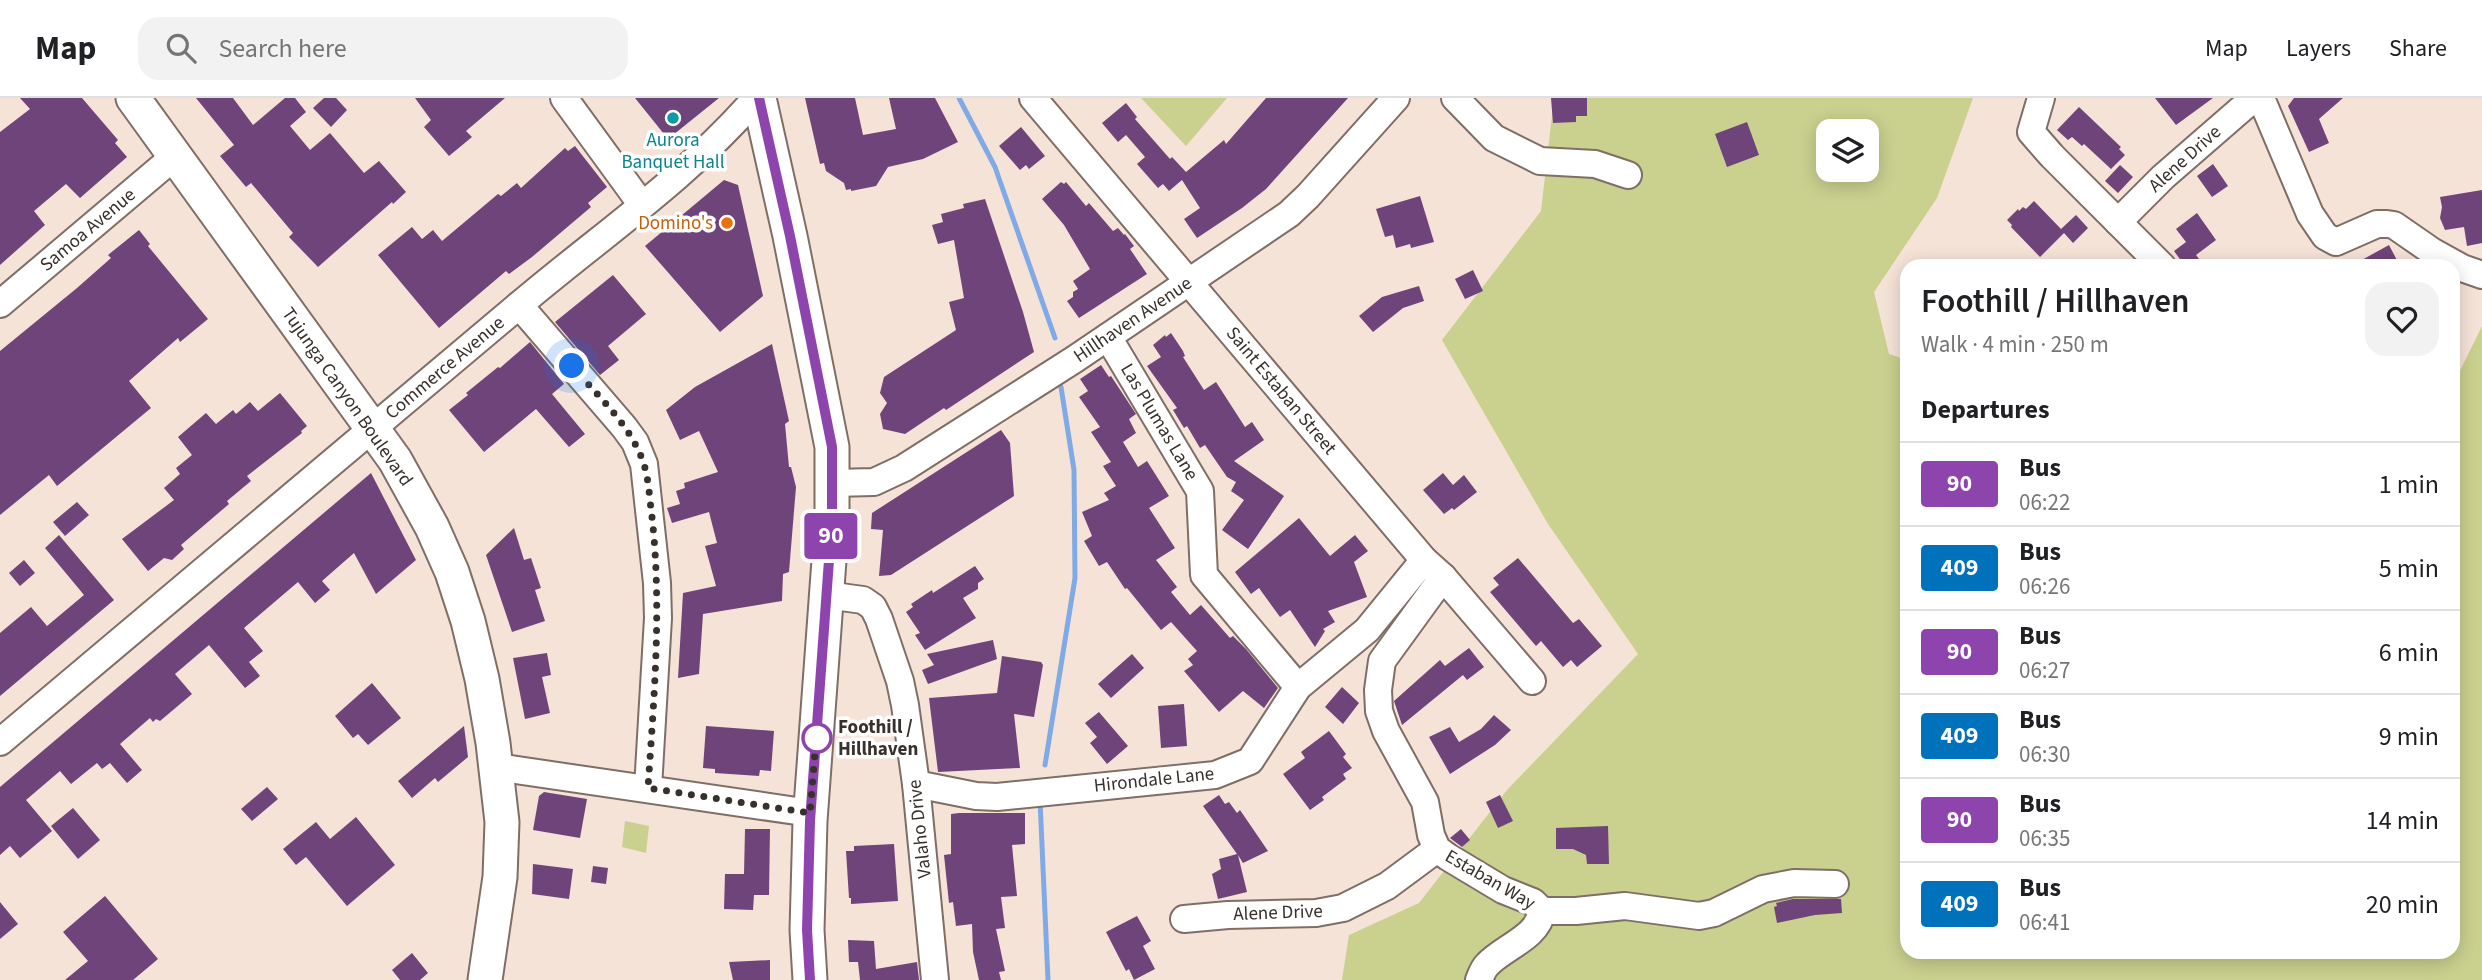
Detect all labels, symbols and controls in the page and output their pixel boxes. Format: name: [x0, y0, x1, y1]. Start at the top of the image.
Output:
search box: [138, 17, 628, 80]
text: Map: [35, 25, 96, 72]
icon: search: [162, 29, 200, 67]
text: Search here: [218, 30, 347, 67]
text: Map: [2205, 31, 2248, 66]
text: Layers: [2286, 31, 2351, 66]
text: Share: [2389, 31, 2447, 66]
marker: Aurora Banquet Hall: [665, 110, 681, 126]
map controls: [1816, 119, 1879, 182]
button: layers: [1816, 119, 1879, 182]
street label: Alene Drive: [2143, 119, 2227, 199]
place label: Aurora Banquet Hall: [621, 127, 725, 176]
street label: Samoa Avenue: [34, 182, 142, 278]
place label: Domino's: [638, 210, 713, 237]
marker: Domino's: [719, 215, 735, 231]
street label: Hillhaven Avenue: [1068, 270, 1198, 370]
text: Foothill / Hillhaven: [1921, 278, 2189, 325]
button: heart: [2365, 282, 2439, 356]
street label: Tujunga Canyon Boulevard: [275, 302, 419, 492]
street label: Commerce Avenue: [379, 310, 511, 426]
street label: Saint Estaban Street: [1219, 321, 1343, 461]
text: Walk · 4 min · 250 m: [1921, 328, 2109, 361]
your location: [554, 348, 589, 383]
street label: Las Plumas Lane: [1113, 358, 1205, 486]
text: Departures: [1921, 391, 2049, 428]
text: Bus: [2019, 449, 2061, 486]
text: 90: [1947, 466, 1972, 501]
text: 1 min: [2379, 466, 2439, 503]
text: 06:22: [2019, 486, 2070, 519]
line badge: 90: [800, 513, 862, 559]
text: 90: [818, 518, 844, 553]
text: Bus: [2019, 533, 2061, 570]
text: 409: [1940, 550, 1979, 585]
text: 5 min: [2379, 550, 2439, 587]
text: 06:26: [2019, 570, 2070, 603]
text: Bus: [2019, 617, 2061, 654]
text: 90: [1947, 634, 1972, 669]
text: 6 min: [2379, 634, 2439, 671]
text: 06:27: [2019, 654, 2070, 687]
text: Bus: [2019, 701, 2061, 738]
place label: Foothill / Hillhaven: [838, 714, 918, 763]
text: 409: [1940, 718, 1979, 753]
text: 9 min: [2379, 718, 2439, 755]
marker: Foothill / Hillhaven: [802, 723, 832, 753]
text: 06:30: [2019, 738, 2070, 771]
street label: Hirondale Lane: [1092, 760, 1216, 800]
street label: Valaho Drive: [901, 778, 939, 880]
text: Bus: [2019, 785, 2061, 822]
text: 90: [1947, 802, 1972, 837]
text: 14 min: [2366, 802, 2439, 839]
text: 06:35: [2019, 822, 2070, 855]
street label: Estaban Way: [1440, 843, 1540, 917]
text: Bus: [2019, 869, 2061, 906]
text: 409: [1940, 886, 1979, 921]
text: 20 min: [2366, 886, 2439, 923]
street label: Alene Drive: [1233, 898, 1323, 928]
text: 06:41: [2019, 906, 2070, 939]

